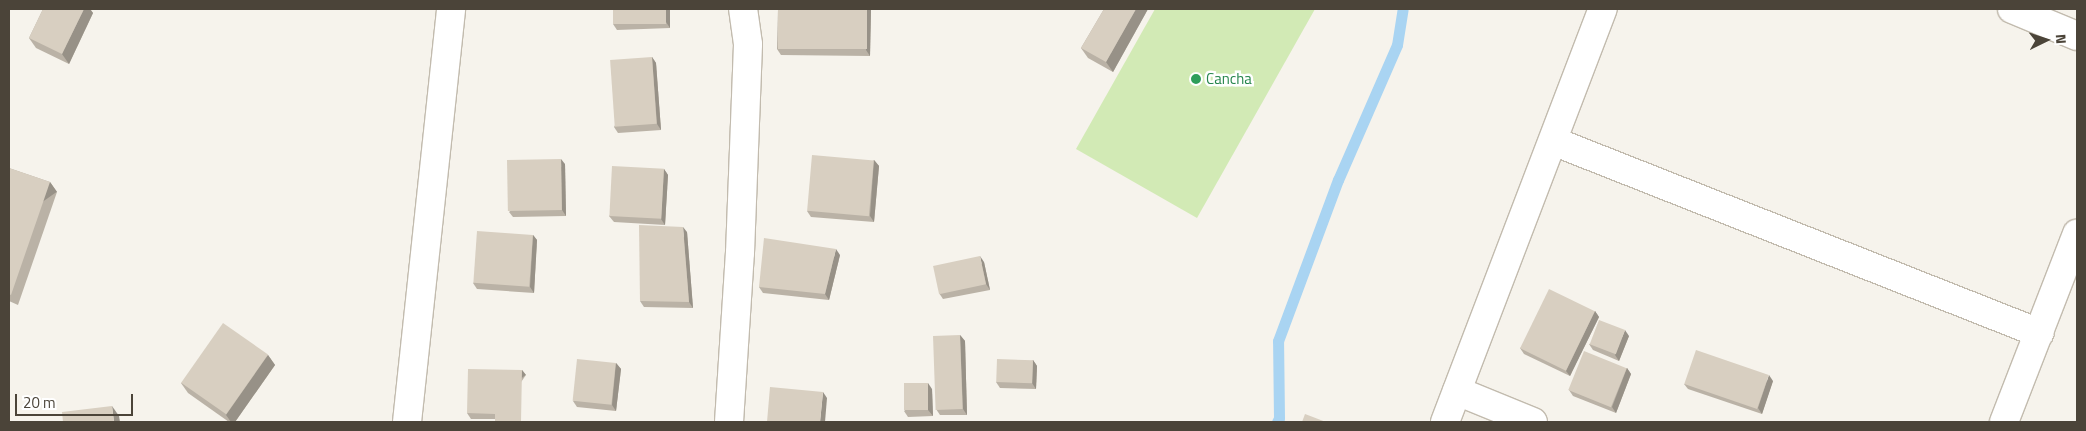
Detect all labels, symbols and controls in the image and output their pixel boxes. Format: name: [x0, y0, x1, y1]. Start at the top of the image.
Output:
north arrow: [2021, 15, 2071, 65]
text: N: [2051, 33, 2072, 44]
place label: Cancha: [1206, 70, 1252, 88]
marker: Cancha: [1190, 73, 1202, 85]
scale bar: [18, 384, 135, 416]
text: 20 m: [23, 391, 56, 414]

